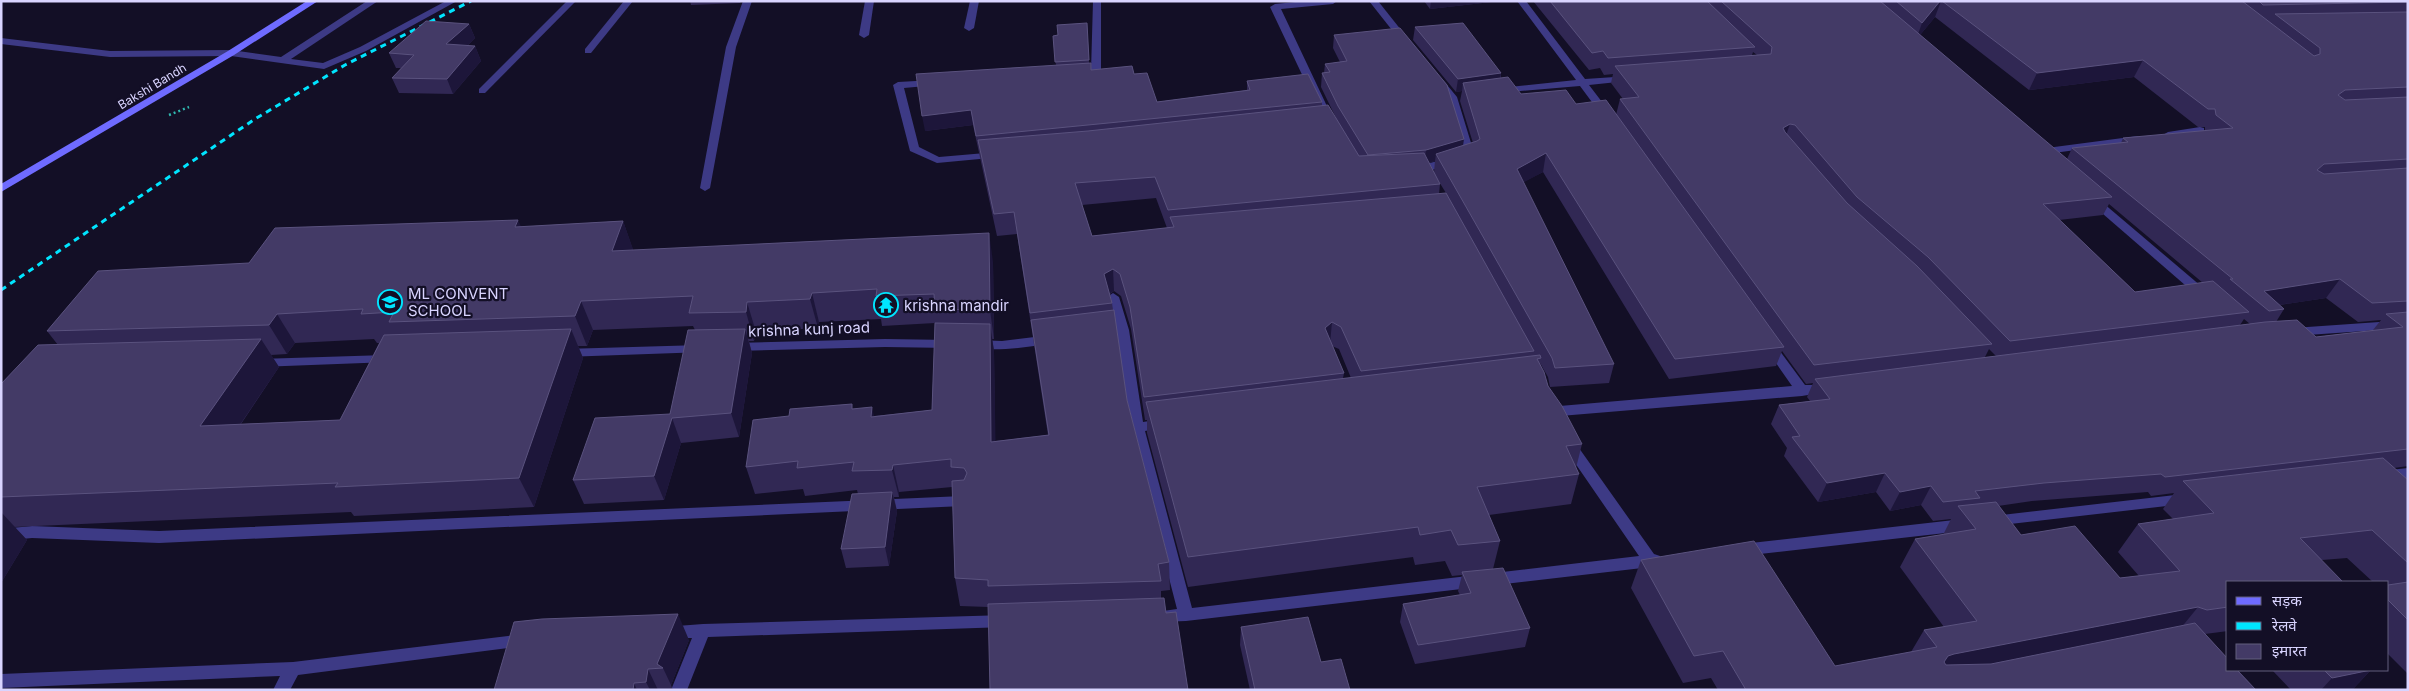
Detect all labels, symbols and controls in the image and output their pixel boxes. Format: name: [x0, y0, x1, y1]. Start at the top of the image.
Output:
street label: Bakshi Bandh: [115, 60, 189, 112]
place label: ML CONVENT SCHOOL: [408, 284, 508, 320]
school or university icon: ML CONVENT SCHOOL: [377, 289, 403, 315]
temple icon: krishna mandir: [873, 292, 899, 318]
place label: krishna mandir: [904, 296, 1009, 315]
street label: krishna kunj road: [748, 317, 870, 341]
legend: [2226, 581, 2389, 671]
text: सड़क: [2272, 591, 2302, 610]
text: रेलवे: [2271, 616, 2297, 635]
text: इमारत: [2272, 641, 2307, 660]

